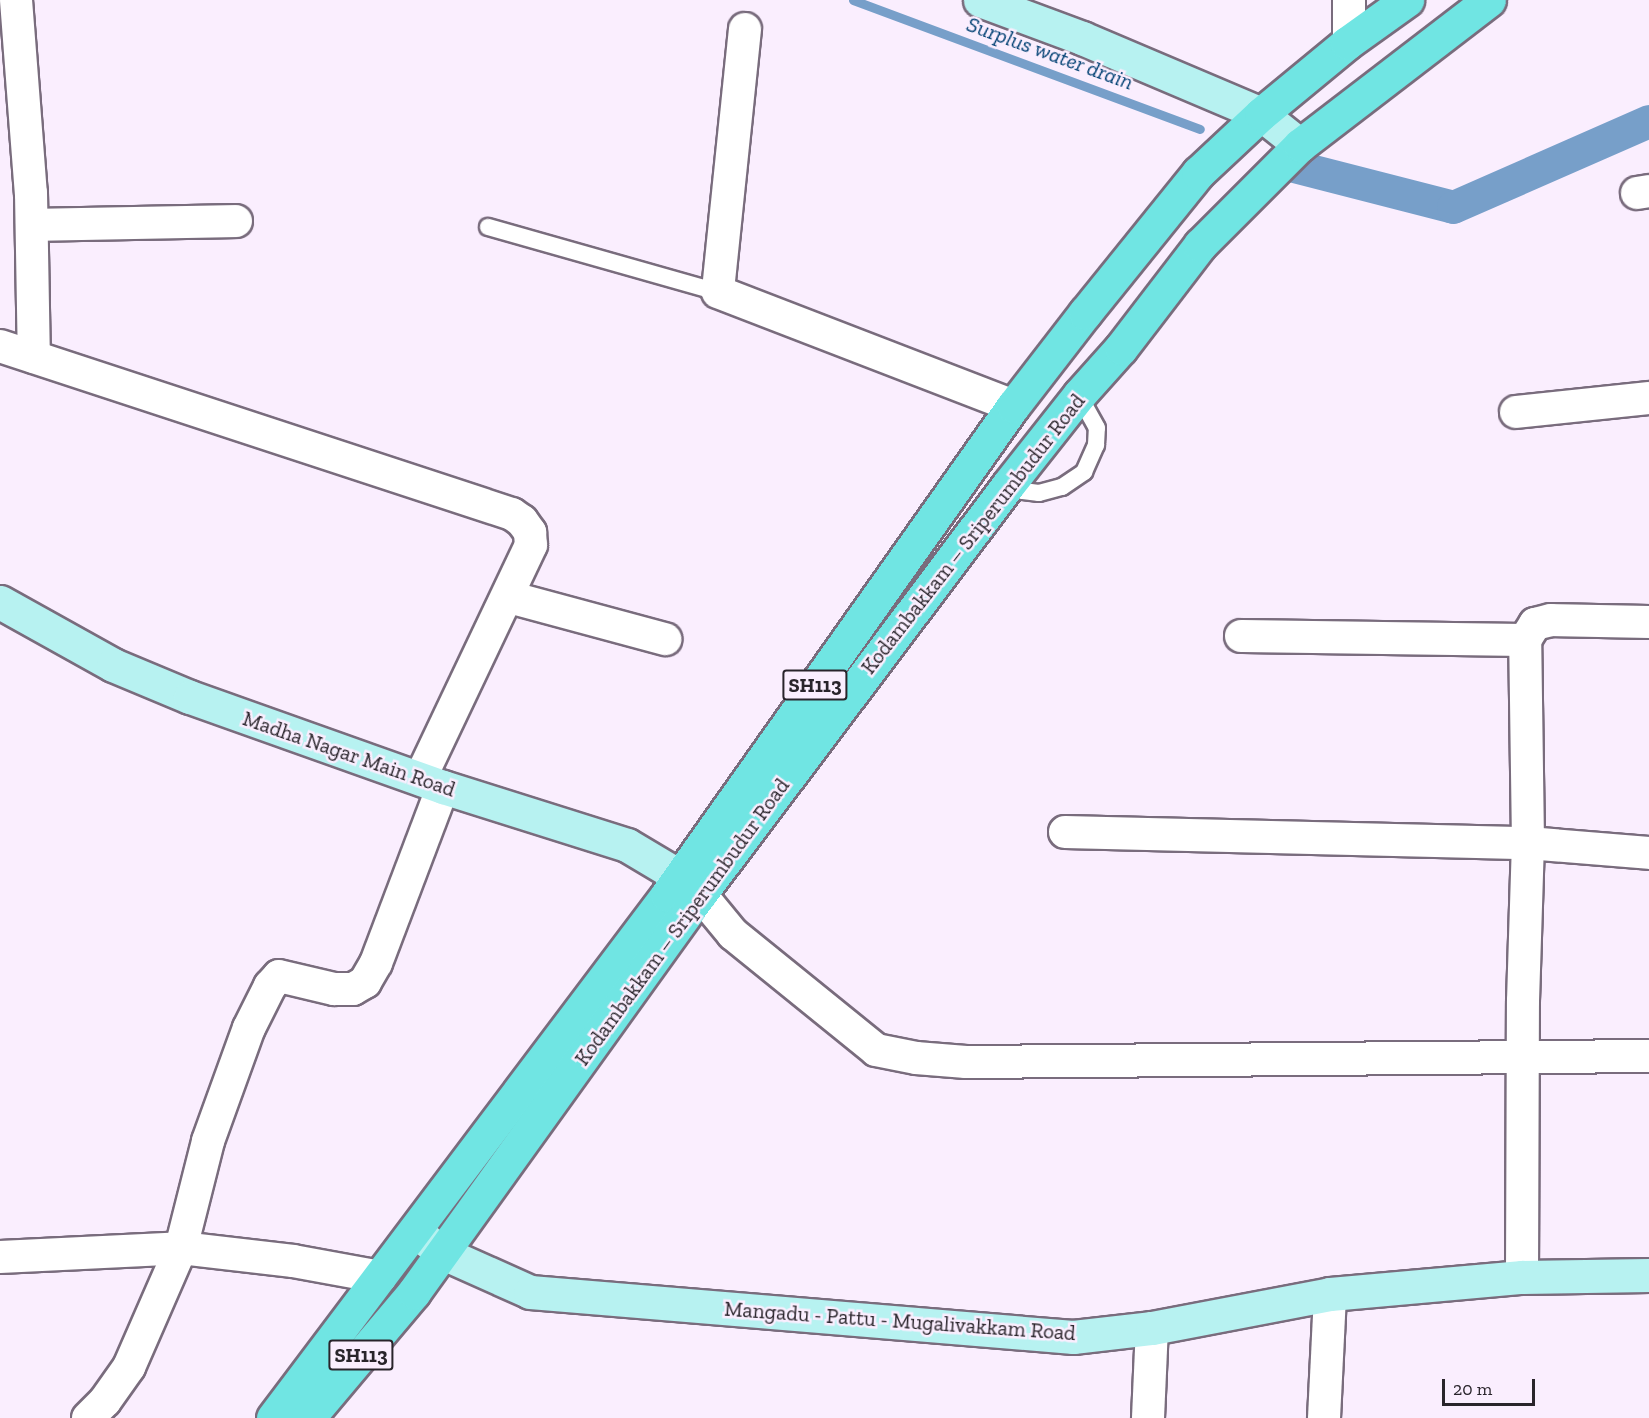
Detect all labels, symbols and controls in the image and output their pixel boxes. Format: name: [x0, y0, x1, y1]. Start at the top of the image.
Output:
water label: Surplus water drain: [963, 10, 1137, 96]
street label: Kodambakkam – Sriperumbudur Road: [856, 389, 1090, 679]
road number: SH113: [782, 668, 848, 702]
street label: Madha Nagar Main Road: [239, 706, 459, 802]
street label: Kodambakkam – Sriperumbudur Road: [569, 774, 795, 1070]
street label: Mangadu - Pattu - Mugalivakkam Road: [723, 1296, 1077, 1346]
road number: SH113: [328, 1338, 394, 1372]
scale bar: [1445, 1367, 1538, 1405]
text: 20 m: [1453, 1378, 1492, 1400]

